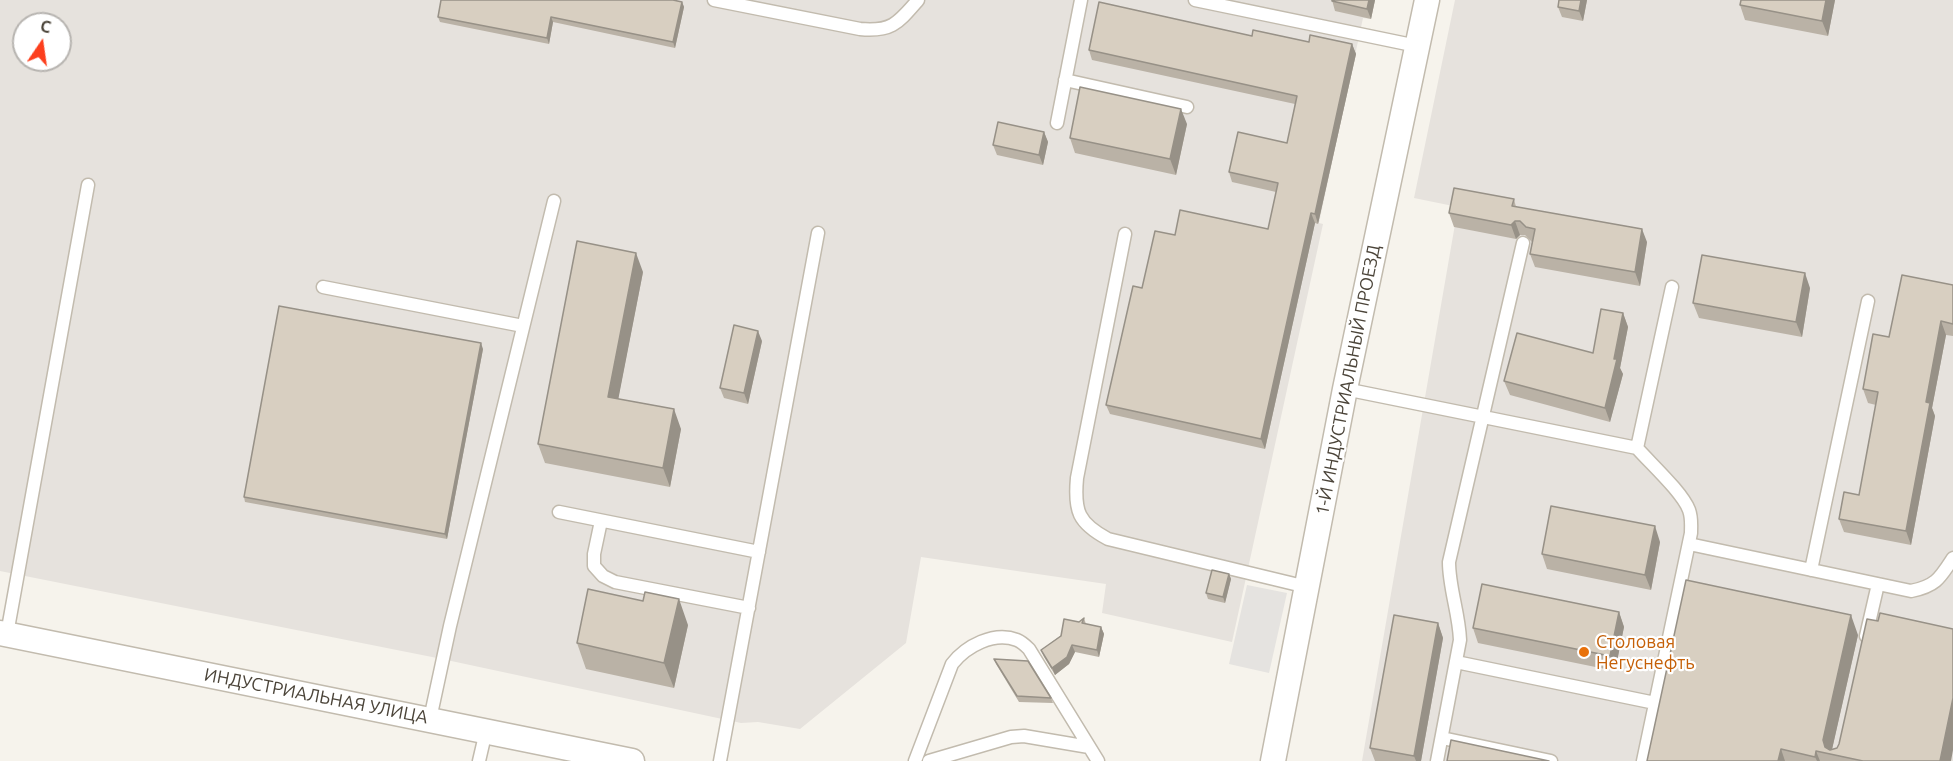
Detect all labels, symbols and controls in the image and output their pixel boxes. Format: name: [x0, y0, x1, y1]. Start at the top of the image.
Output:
north arrow: [12, 12, 72, 72]
text: С: [39, 16, 53, 36]
street label: 1-Й ИНДУСТРИАЛЬНЫЙ ПРОЕЗД: [1311, 243, 1385, 517]
place label: Столовая Негуснефть: [1596, 631, 1695, 674]
marker: Столовая Негуснефть: [1577, 645, 1591, 659]
street label: ИНДУСТРИАЛЬНАЯ УЛИЦА: [202, 664, 430, 728]

